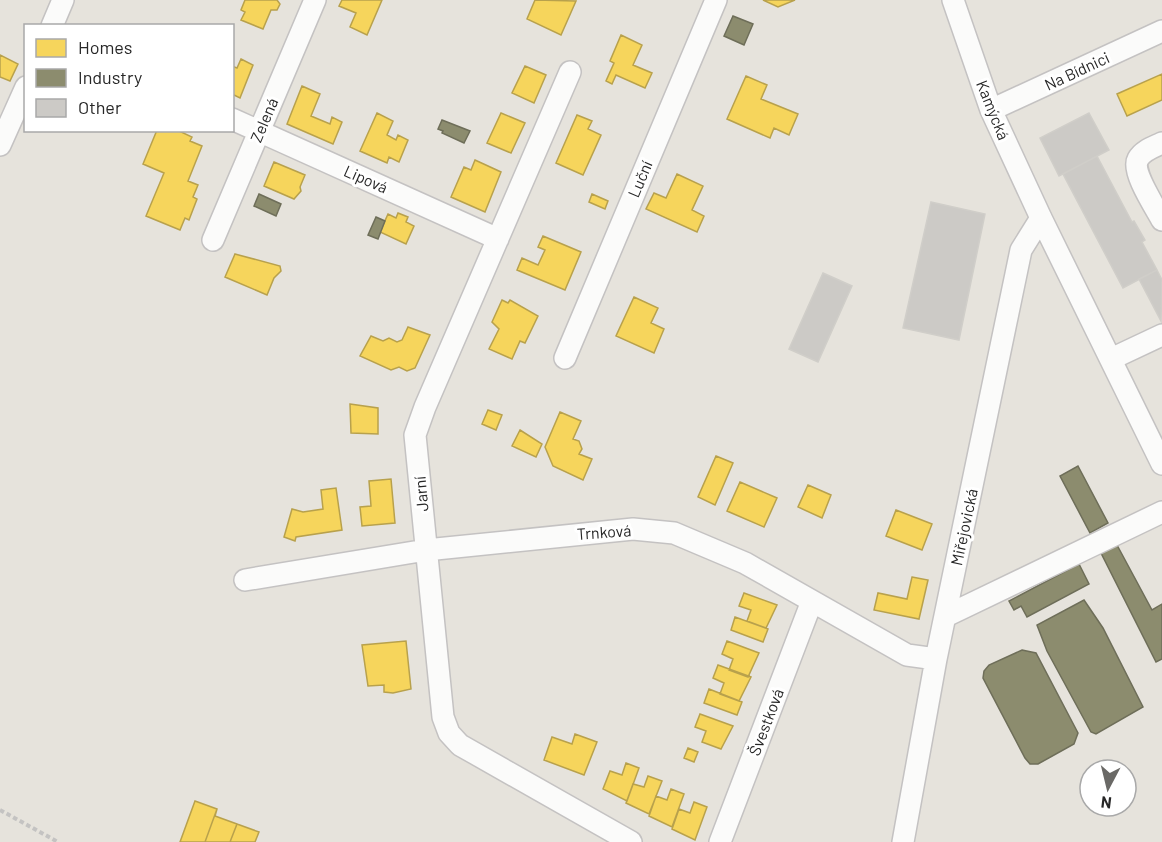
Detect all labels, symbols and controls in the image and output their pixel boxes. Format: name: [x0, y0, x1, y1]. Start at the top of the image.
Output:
legend: [24, 24, 234, 132]
text: Homes: [78, 36, 132, 58]
street label: Na Bídnici: [1041, 47, 1112, 94]
text: Industry: [78, 66, 142, 88]
street label: Kamýcká: [973, 77, 1014, 142]
street label: Zelená: [246, 95, 281, 145]
text: Other: [78, 96, 122, 118]
street label: Luční: [623, 157, 656, 200]
street label: Lipová: [341, 161, 391, 197]
street label: Jarní: [409, 475, 432, 512]
street label: Miřejovická: [946, 487, 981, 567]
street label: Trnková: [576, 520, 632, 543]
street label: Švestková: [744, 686, 787, 758]
north arrow: [1078, 758, 1138, 818]
text: N: [1100, 793, 1113, 813]

